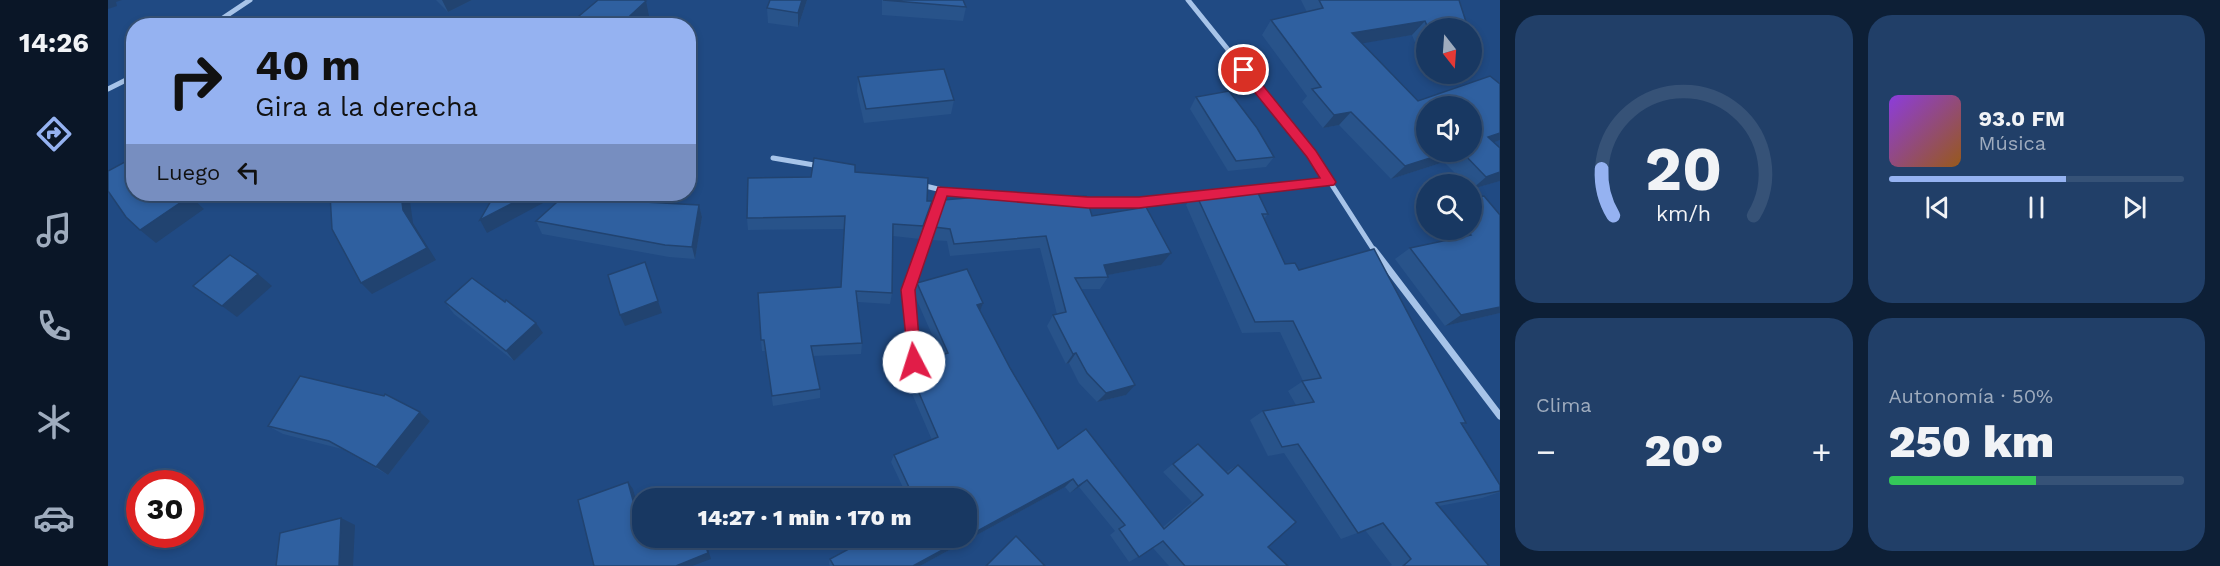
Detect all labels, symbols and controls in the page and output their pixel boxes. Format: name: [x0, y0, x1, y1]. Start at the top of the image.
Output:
north arrow: [1416, 18, 1482, 84]
map controls: [1416, 18, 1482, 240]
text: 14:26: [19, 27, 89, 59]
text: 40 m: [255, 41, 361, 90]
icon: right: [156, 42, 234, 120]
pin: [1218, 44, 1269, 95]
icon: arrive: [1227, 53, 1260, 86]
text: Gira a la derecha: [255, 91, 478, 123]
button: sound: [1416, 96, 1482, 162]
text: 93.0 FM: [1979, 106, 2065, 131]
icon: directions: [33, 113, 75, 155]
text: Música: [1979, 131, 2046, 155]
text: 20: [1645, 132, 1722, 205]
icon: left: [232, 156, 265, 189]
text: Luego: [156, 160, 220, 185]
button: search: [1416, 174, 1482, 240]
icon: previous: [1921, 191, 1954, 224]
icon: pause: [2020, 191, 2053, 224]
icon: next: [2118, 191, 2151, 224]
text: km/h: [1656, 202, 1711, 227]
icon: music: [33, 209, 75, 251]
icon: phone: [33, 305, 75, 347]
position arrow: [882, 330, 946, 394]
text: Autonomía · 50%: [1889, 384, 2053, 408]
text: Clima: [1536, 393, 1592, 417]
icon: climate: [33, 401, 75, 443]
text: 250 km: [1889, 415, 2054, 468]
text: 20°: [1644, 424, 1723, 477]
text: −: [1536, 432, 1556, 471]
text: +: [1812, 432, 1831, 471]
speed limit sign: 30: [126, 470, 204, 548]
icon: car: [33, 497, 75, 539]
text: 14:27 · 1 min · 170 m: [698, 505, 911, 530]

